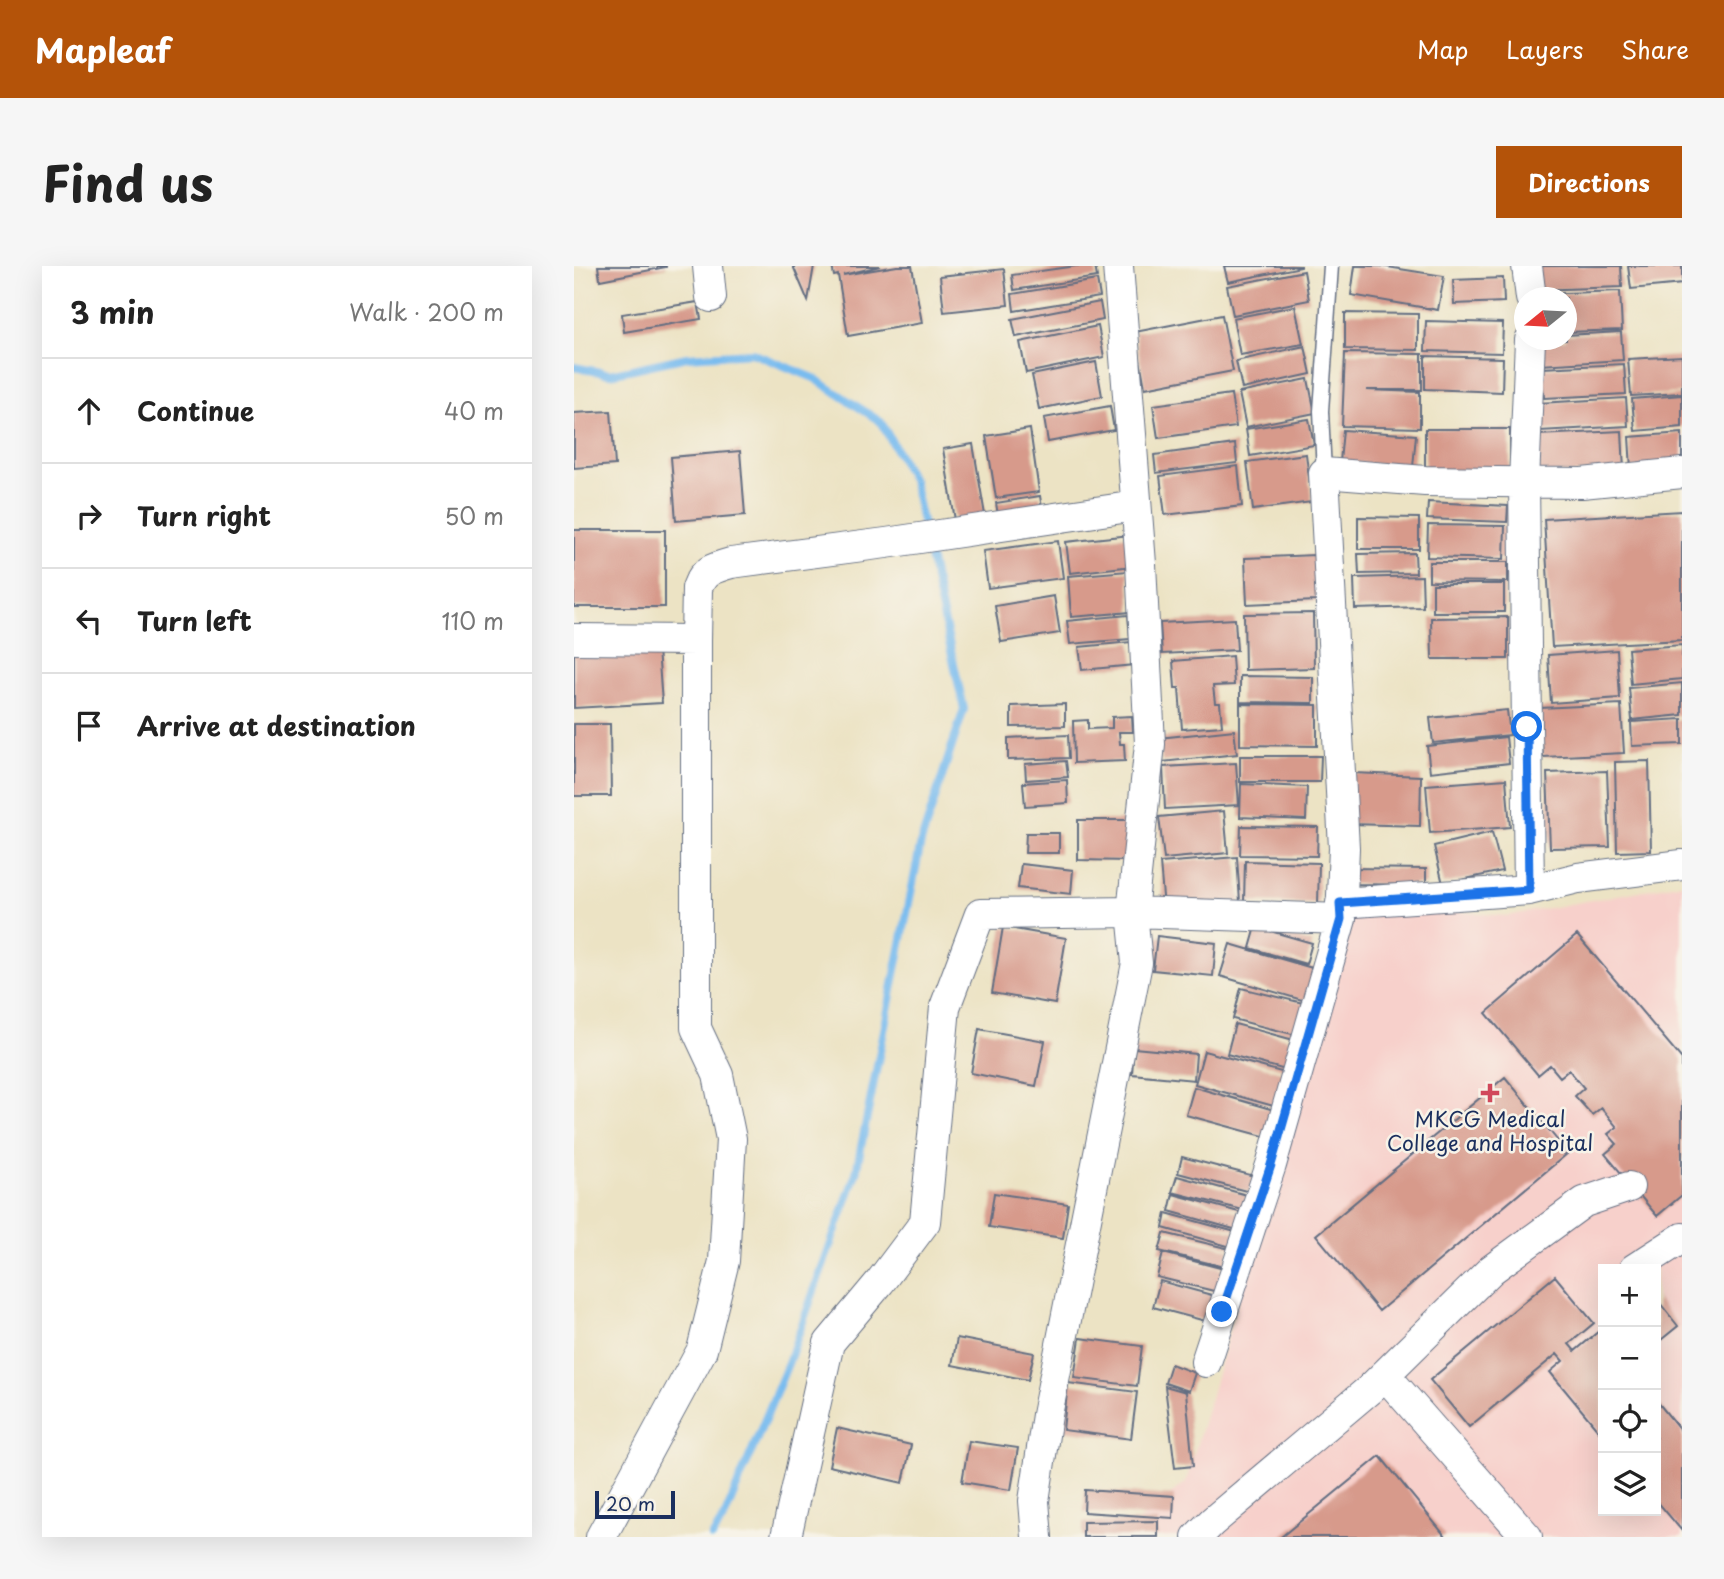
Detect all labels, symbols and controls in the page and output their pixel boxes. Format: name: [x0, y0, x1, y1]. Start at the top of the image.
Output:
text: Mapleaf: [35, 24, 171, 74]
text: Map: [1417, 31, 1468, 67]
text: Layers: [1506, 31, 1583, 67]
text: Share: [1621, 31, 1689, 67]
text: Find us: [42, 145, 213, 219]
button: Directions: [1496, 146, 1682, 218]
north arrow: [1514, 287, 1577, 350]
text: 3 min: [70, 289, 155, 334]
text: Walk · 200 m: [349, 294, 504, 329]
text: Continue: [137, 391, 254, 430]
icon: ahead: [70, 392, 108, 430]
text: 40 m: [444, 393, 504, 428]
text: Turn right: [137, 496, 271, 535]
icon: right: [70, 497, 108, 535]
text: 50 m: [444, 498, 504, 533]
text: Turn left: [137, 601, 252, 640]
icon: left: [70, 602, 108, 640]
text: 110 m: [442, 603, 504, 638]
text: Arrive at destination: [137, 706, 416, 745]
icon: arrive: [70, 707, 108, 745]
route start: [1511, 711, 1542, 742]
marker: MKCG Medical College and Hospital: [1480, 1083, 1500, 1103]
place label: MKCG Medical College and Hospital: [1387, 1102, 1593, 1158]
map controls: [1598, 1264, 1661, 1516]
button: +: [1598, 1264, 1661, 1327]
route end: [1206, 1296, 1237, 1327]
button: −: [1598, 1327, 1661, 1390]
button: locate: [1598, 1390, 1661, 1453]
button: layers: [1598, 1453, 1661, 1516]
scale bar: [595, 1488, 676, 1520]
text: 20 m: [606, 1489, 655, 1517]

